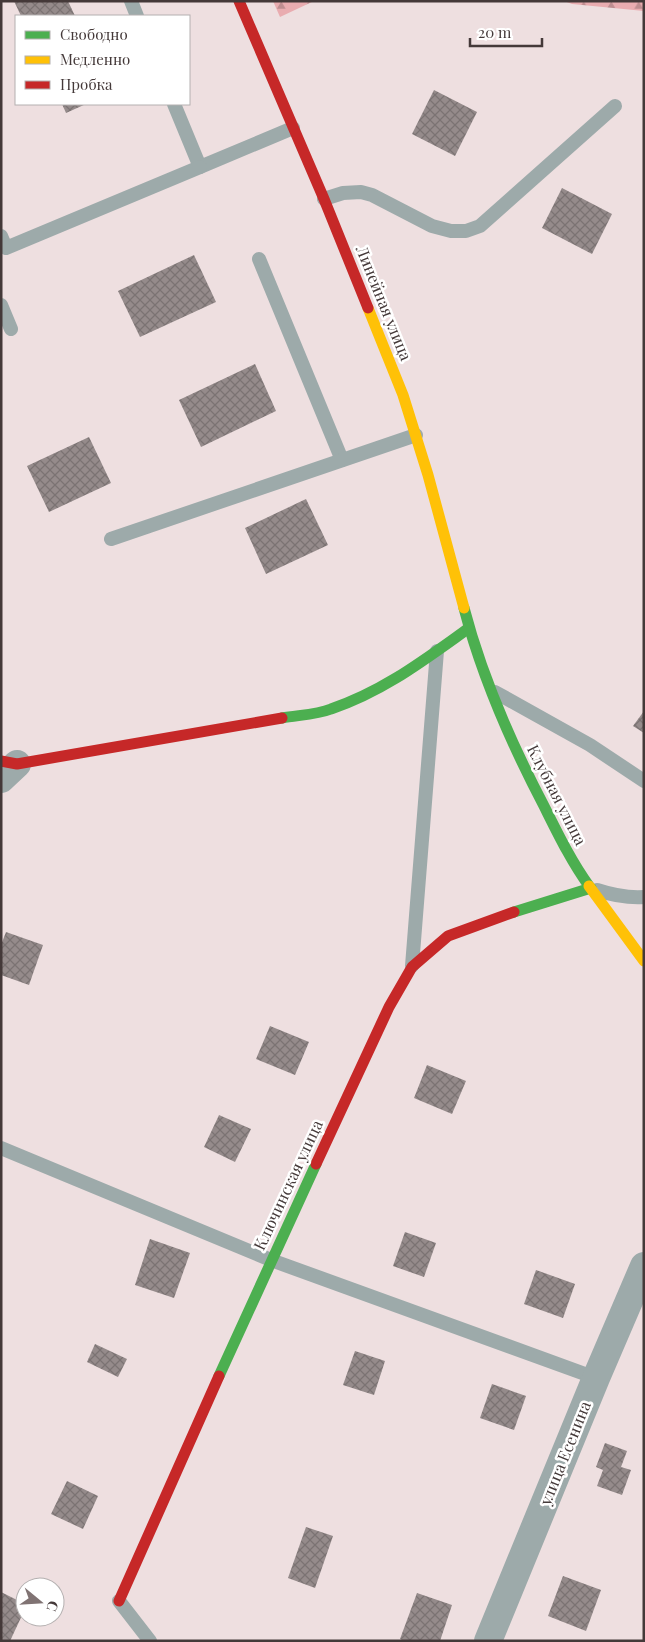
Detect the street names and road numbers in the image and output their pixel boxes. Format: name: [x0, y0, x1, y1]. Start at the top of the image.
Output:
street label: Линейная улица: [351, 241, 417, 364]
street label: Клубная улица: [523, 741, 592, 849]
street label: Ключинская улица: [248, 1116, 327, 1253]
street label: улица Есенина: [534, 1398, 595, 1509]

